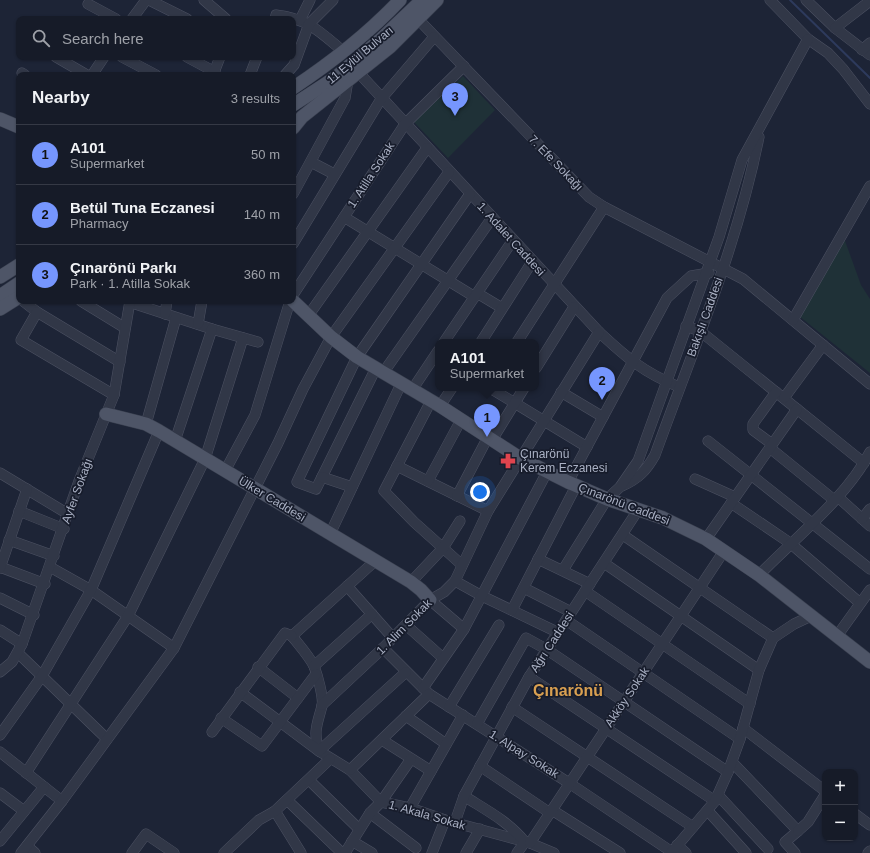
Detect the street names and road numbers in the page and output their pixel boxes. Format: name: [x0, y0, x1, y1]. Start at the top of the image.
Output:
street label: 11 Eylül Bulvarı: [324, 23, 396, 87]
street label: 7. Efe Sokağı: [526, 132, 586, 194]
street label: 1. Atilla Sokak: [345, 139, 398, 210]
street label: 1. Adalet Caddesi: [474, 199, 548, 279]
street label: Bakışlı Caddesi: [684, 275, 726, 359]
street label: Ayfer Sokağı: [59, 456, 95, 526]
street label: Ülker Caddesi: [236, 474, 308, 524]
street label: Çınarönü Caddesi: [576, 480, 672, 528]
street label: 1. Alim Sokak: [373, 596, 435, 658]
street label: Ağrı Caddesi: [527, 609, 577, 675]
street label: Akköy Sokak: [602, 664, 653, 730]
street label: 1. Alpay Sokak: [487, 727, 562, 781]
street label: 1. Akala Sokak: [387, 797, 468, 833]

